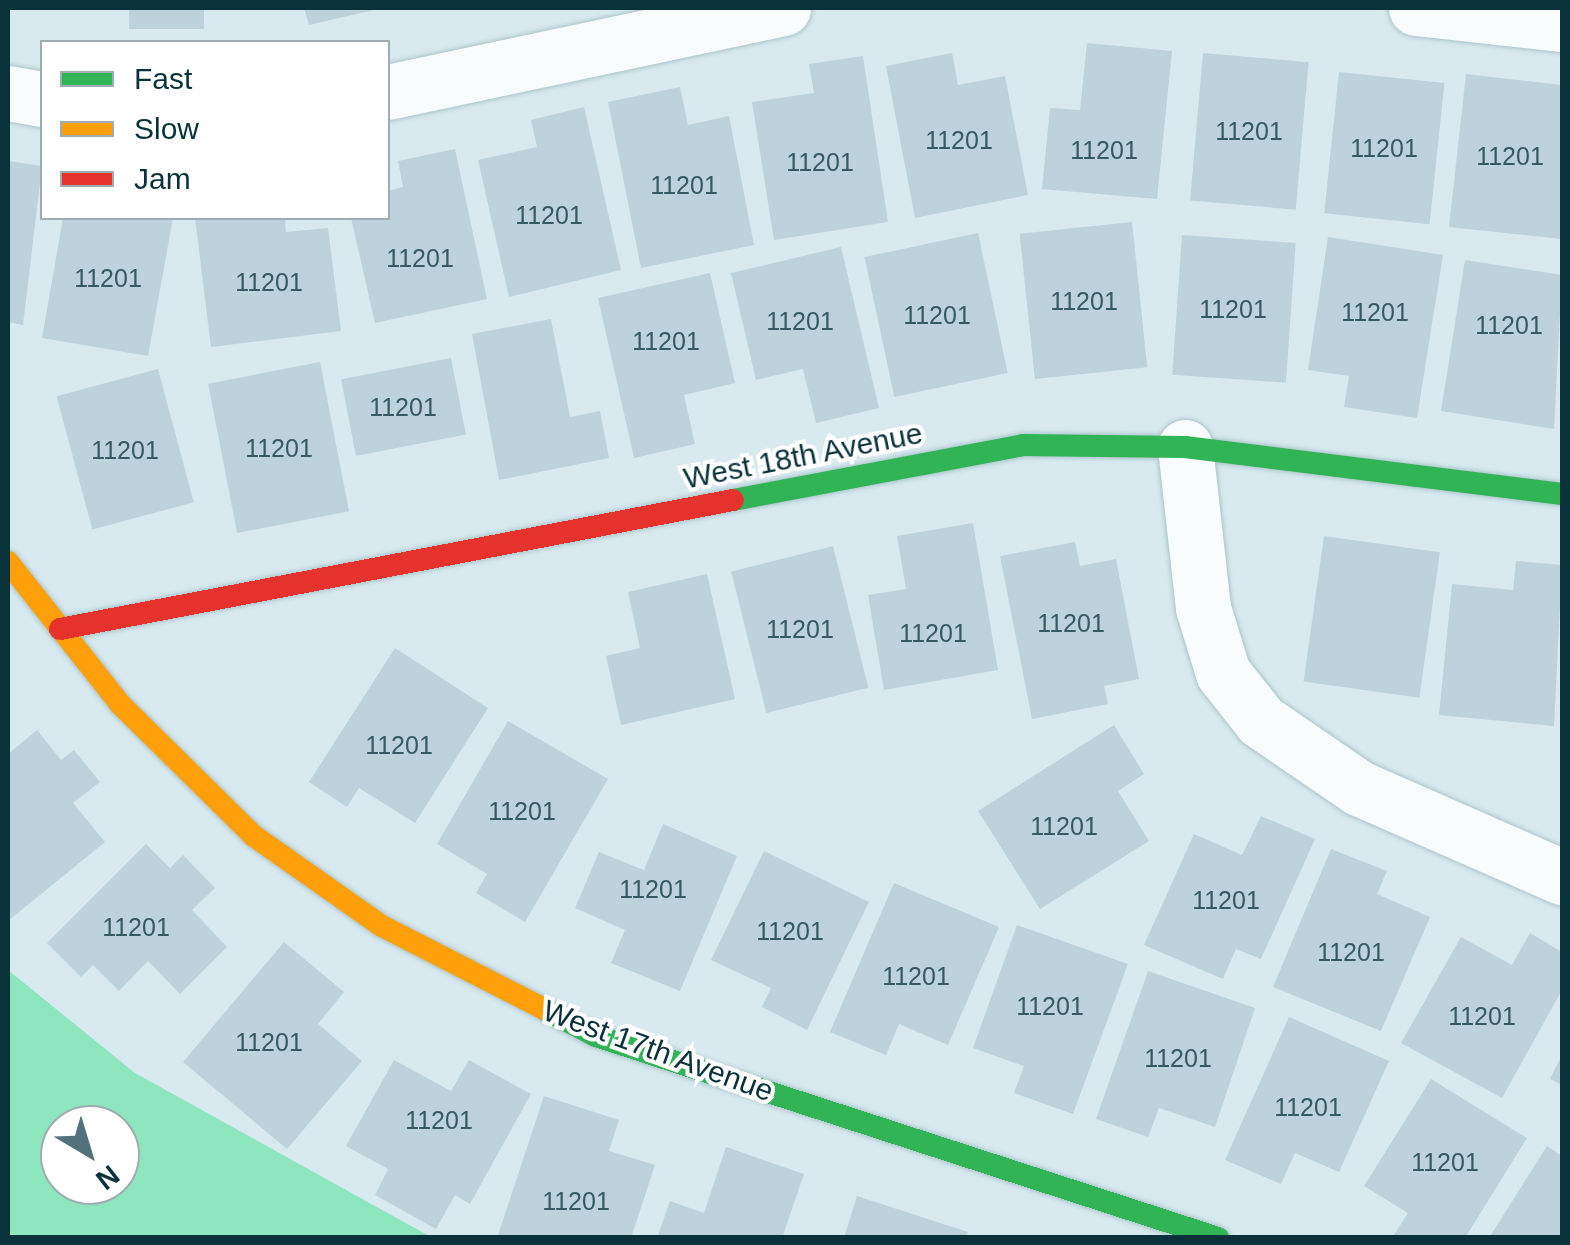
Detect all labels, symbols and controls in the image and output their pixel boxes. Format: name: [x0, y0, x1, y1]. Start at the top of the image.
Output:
legend: [40, 40, 390, 220]
text: Fast: [134, 62, 192, 95]
text: Slow: [134, 112, 199, 145]
house number: 11201: [1215, 116, 1283, 146]
house number: 11201: [925, 125, 993, 155]
house number: 11201: [1350, 133, 1418, 163]
house number: 11201: [1070, 135, 1138, 165]
house number: 11201: [1476, 141, 1544, 171]
house number: 11201: [786, 147, 854, 177]
text: Jam: [134, 162, 191, 195]
house number: 11201: [650, 170, 718, 200]
house number: 11201: [515, 200, 583, 230]
house number: 11201: [386, 243, 454, 273]
house number: 11201: [74, 263, 142, 293]
house number: 11201: [235, 267, 303, 297]
house number: 11201: [1050, 286, 1118, 316]
house number: 11201: [1199, 294, 1267, 324]
house number: 11201: [1341, 297, 1409, 327]
house number: 11201: [903, 300, 971, 330]
house number: 11201: [766, 306, 834, 336]
house number: 11201: [1475, 310, 1543, 340]
house number: 11201: [632, 326, 700, 356]
house number: 11201: [369, 392, 437, 422]
street label: West 18th Avenue: [680, 415, 926, 497]
house number: 11201: [245, 433, 313, 463]
house number: 11201: [91, 435, 159, 465]
house number: 11201: [1037, 608, 1105, 638]
house number: 11201: [766, 614, 834, 644]
house number: 11201: [899, 618, 967, 648]
house number: 11201: [365, 730, 433, 760]
house number: 11201: [488, 796, 556, 826]
house number: 11201: [1030, 811, 1098, 841]
house number: 11201: [619, 874, 687, 904]
house number: 11201: [1192, 885, 1260, 915]
house number: 11201: [102, 912, 170, 942]
house number: 11201: [756, 916, 824, 946]
house number: 11201: [1317, 937, 1385, 967]
house number: 11201: [882, 961, 950, 991]
house number: 11201: [1016, 991, 1084, 1021]
street label: West 17th Avenue: [537, 992, 779, 1110]
house number: 11201: [1448, 1001, 1516, 1031]
house number: 11201: [235, 1027, 303, 1057]
house number: 11201: [1144, 1043, 1212, 1073]
house number: 11201: [1274, 1092, 1342, 1122]
north arrow: [40, 1105, 140, 1205]
house number: 11201: [405, 1105, 473, 1135]
house number: 11201: [1411, 1147, 1479, 1177]
text: N: [90, 1159, 125, 1196]
house number: 11201: [542, 1186, 610, 1216]

